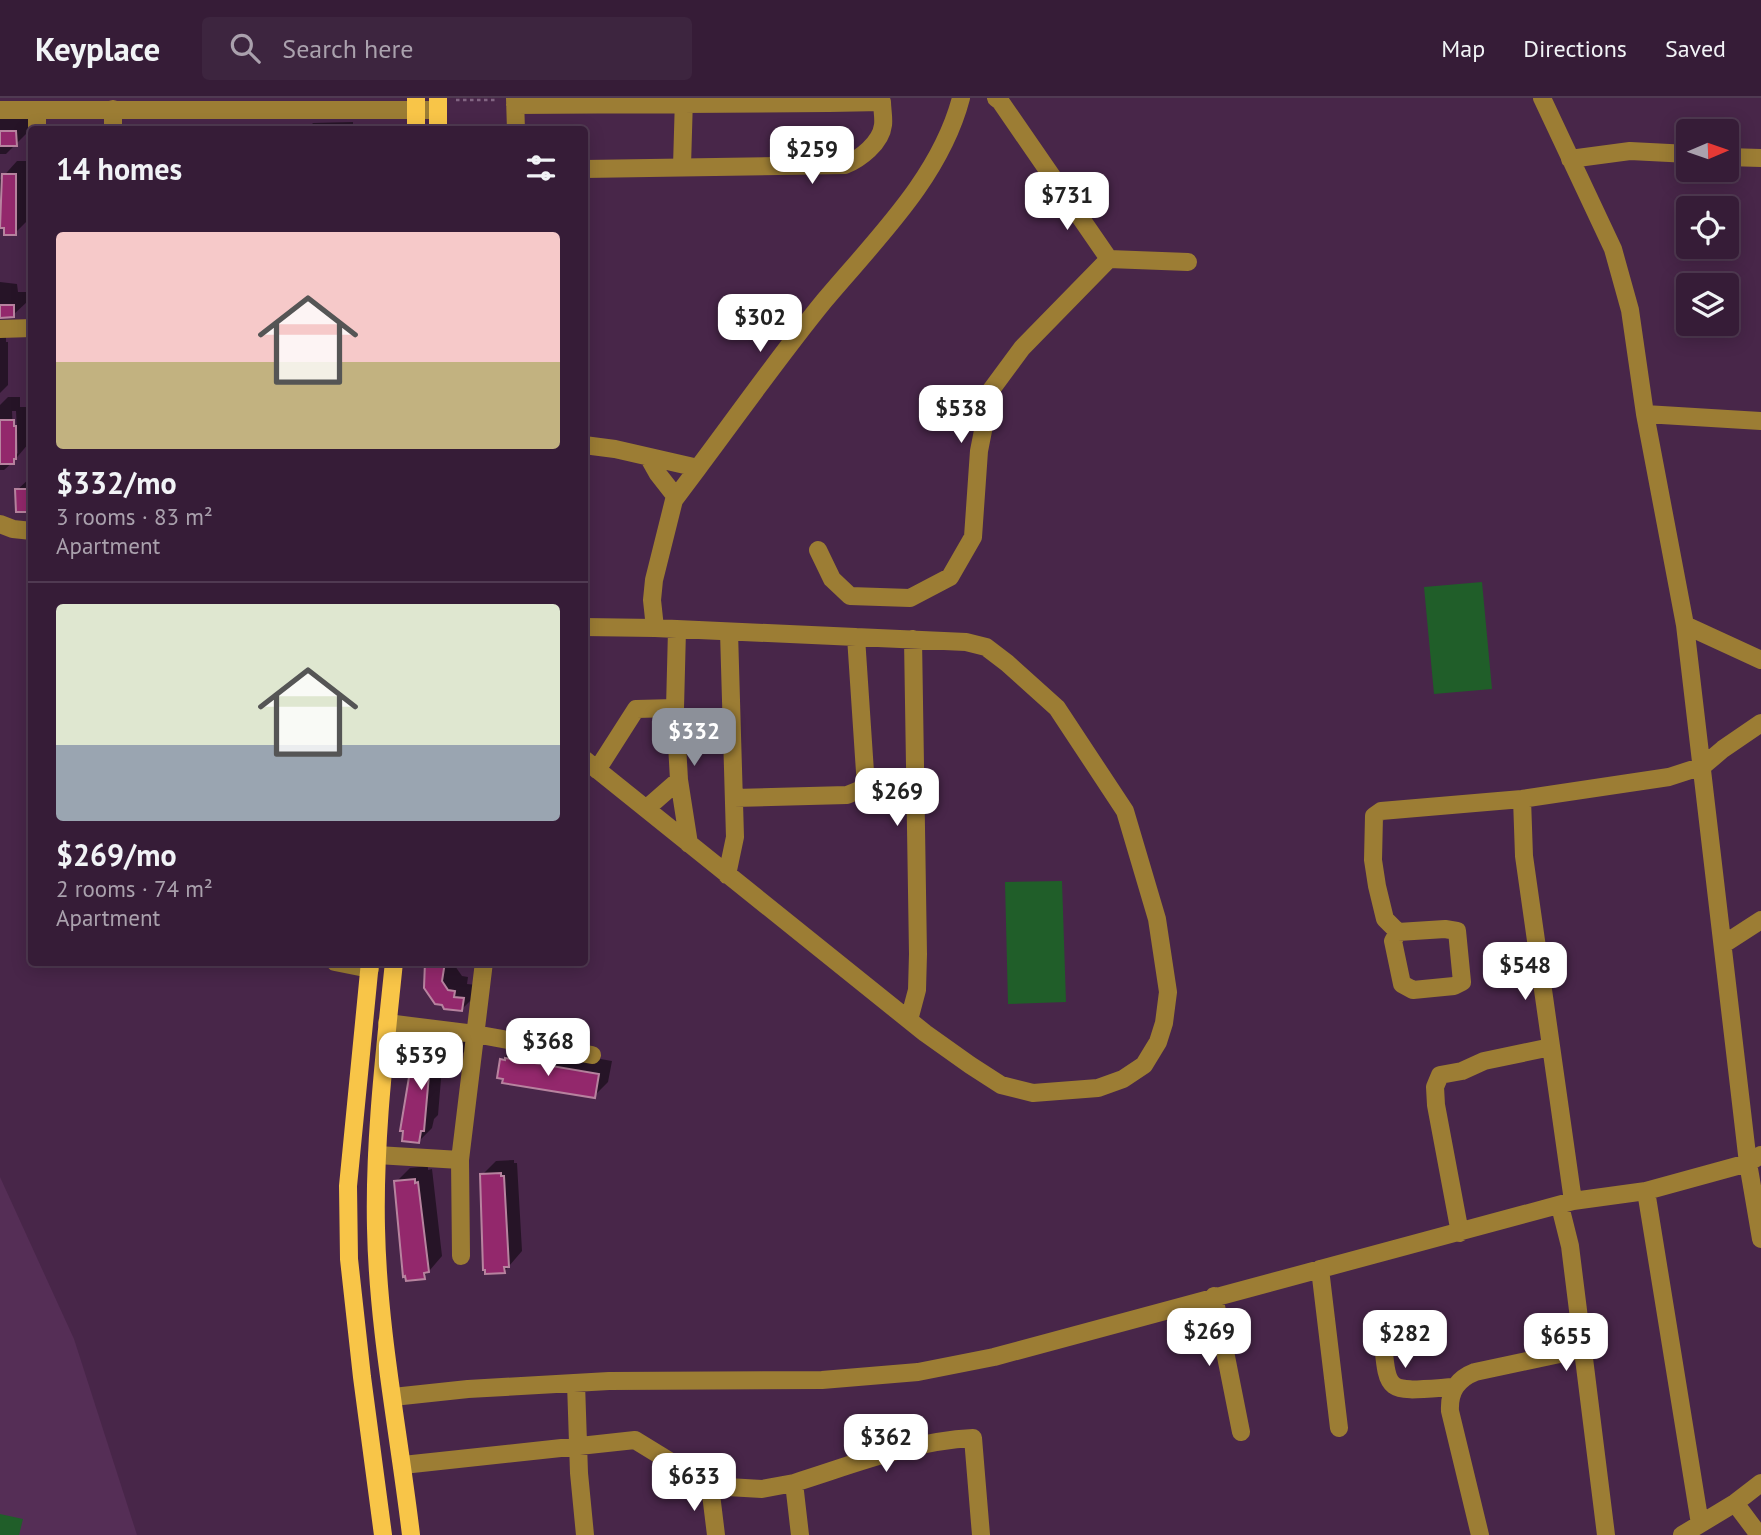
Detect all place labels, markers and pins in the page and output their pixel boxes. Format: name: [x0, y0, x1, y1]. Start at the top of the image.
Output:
pin: $259: [771, 126, 853, 186]
pin: $731: [1026, 172, 1108, 232]
pin: $302: [719, 294, 801, 354]
pin: $538: [920, 386, 1002, 445]
pin: $332: [653, 708, 735, 768]
pin: $269: [856, 768, 938, 828]
pin: $548: [1484, 942, 1566, 1002]
pin: $368: [507, 1018, 589, 1078]
pin: $539: [380, 1032, 462, 1092]
pin: $269: [1168, 1308, 1250, 1368]
pin: $282: [1364, 1310, 1446, 1370]
pin: $655: [1525, 1314, 1607, 1373]
pin: $362: [845, 1414, 927, 1474]
pin: $633: [653, 1454, 735, 1513]

